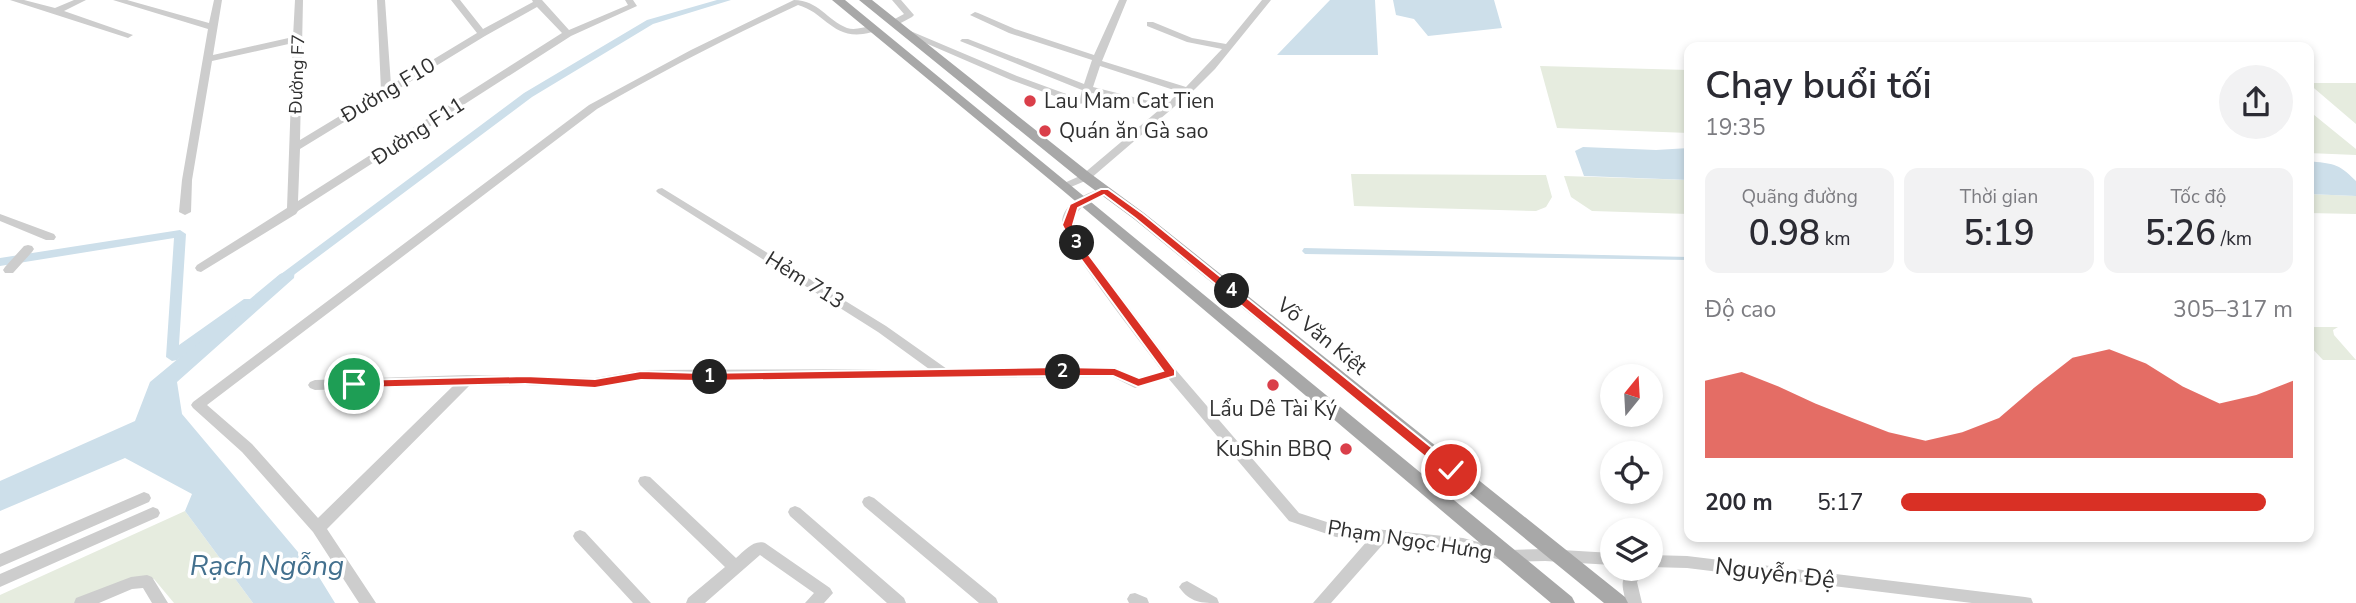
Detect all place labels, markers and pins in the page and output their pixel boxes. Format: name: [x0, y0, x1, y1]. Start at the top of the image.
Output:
place label: Lau Mam Cat Tien: [1044, 87, 1214, 115]
marker: Lau Mam Cat Tien: [1022, 93, 1038, 109]
place label: Quán ăn Gà sao: [1059, 117, 1208, 145]
marker: Quán ăn Gà sao: [1037, 123, 1053, 139]
pin: 3: [1060, 226, 1094, 260]
pin: 4: [1214, 274, 1250, 308]
pin: [324, 354, 384, 414]
pin: 2: [1046, 354, 1080, 390]
pin: 1: [692, 360, 728, 394]
marker: Lẩu Dê Tài Ký: [1265, 377, 1281, 393]
place label: Lẩu Dê Tài Ký: [1209, 395, 1337, 423]
place label: KuShin BBQ: [1216, 435, 1332, 463]
pin: [1421, 440, 1481, 500]
marker: KuShin BBQ: [1338, 441, 1354, 457]

